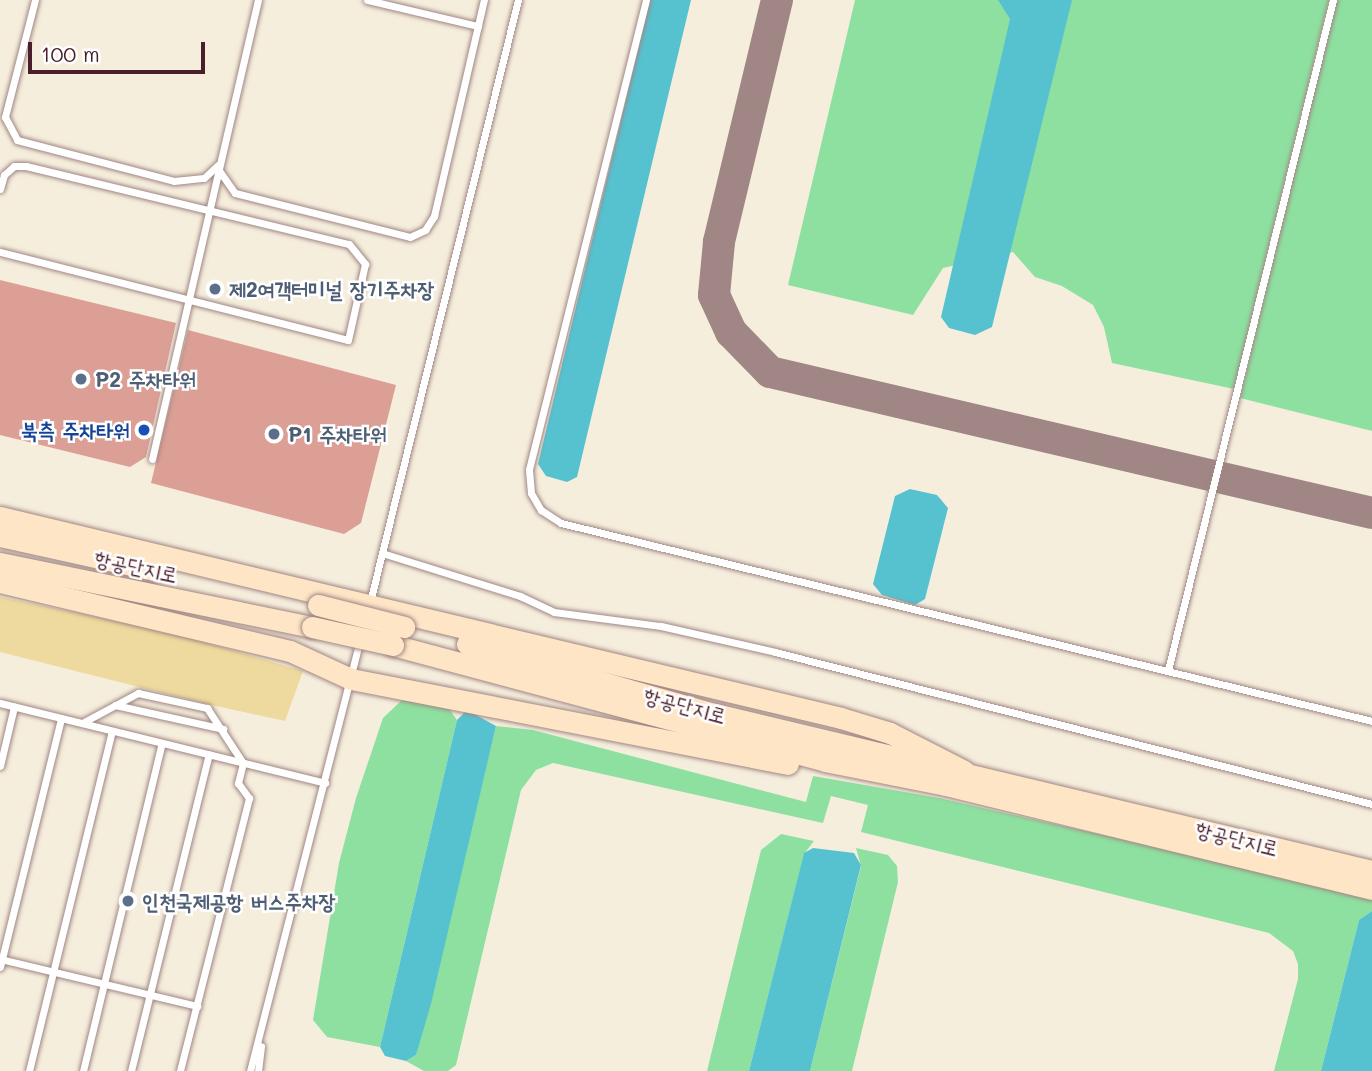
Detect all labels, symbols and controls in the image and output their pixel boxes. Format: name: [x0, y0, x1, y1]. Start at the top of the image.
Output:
scale bar: [32, 28, 208, 72]
text: 100 m: [41, 40, 100, 67]
place label: 제2여객터미널 장기주차장: [229, 276, 434, 302]
marker: 제2여객터미널 장기주차장: [207, 281, 223, 297]
place label: P2 주차타워: [95, 366, 196, 392]
marker: P2 주차타워: [73, 371, 89, 387]
place label: 북측 주차타워: [21, 417, 130, 443]
place label: P1 주차타워: [288, 421, 387, 447]
marker: 북측 주차타워: [136, 422, 152, 438]
marker: P1 주차타워: [266, 426, 282, 442]
street label: 항공단지로: [92, 545, 180, 587]
street label: 항공단지로: [641, 682, 729, 728]
street label: 항공단지로: [1193, 816, 1281, 860]
place label: 인천국제공항 버스주차장: [142, 888, 335, 914]
marker: 인천국제공항 버스주차장: [120, 893, 136, 909]

